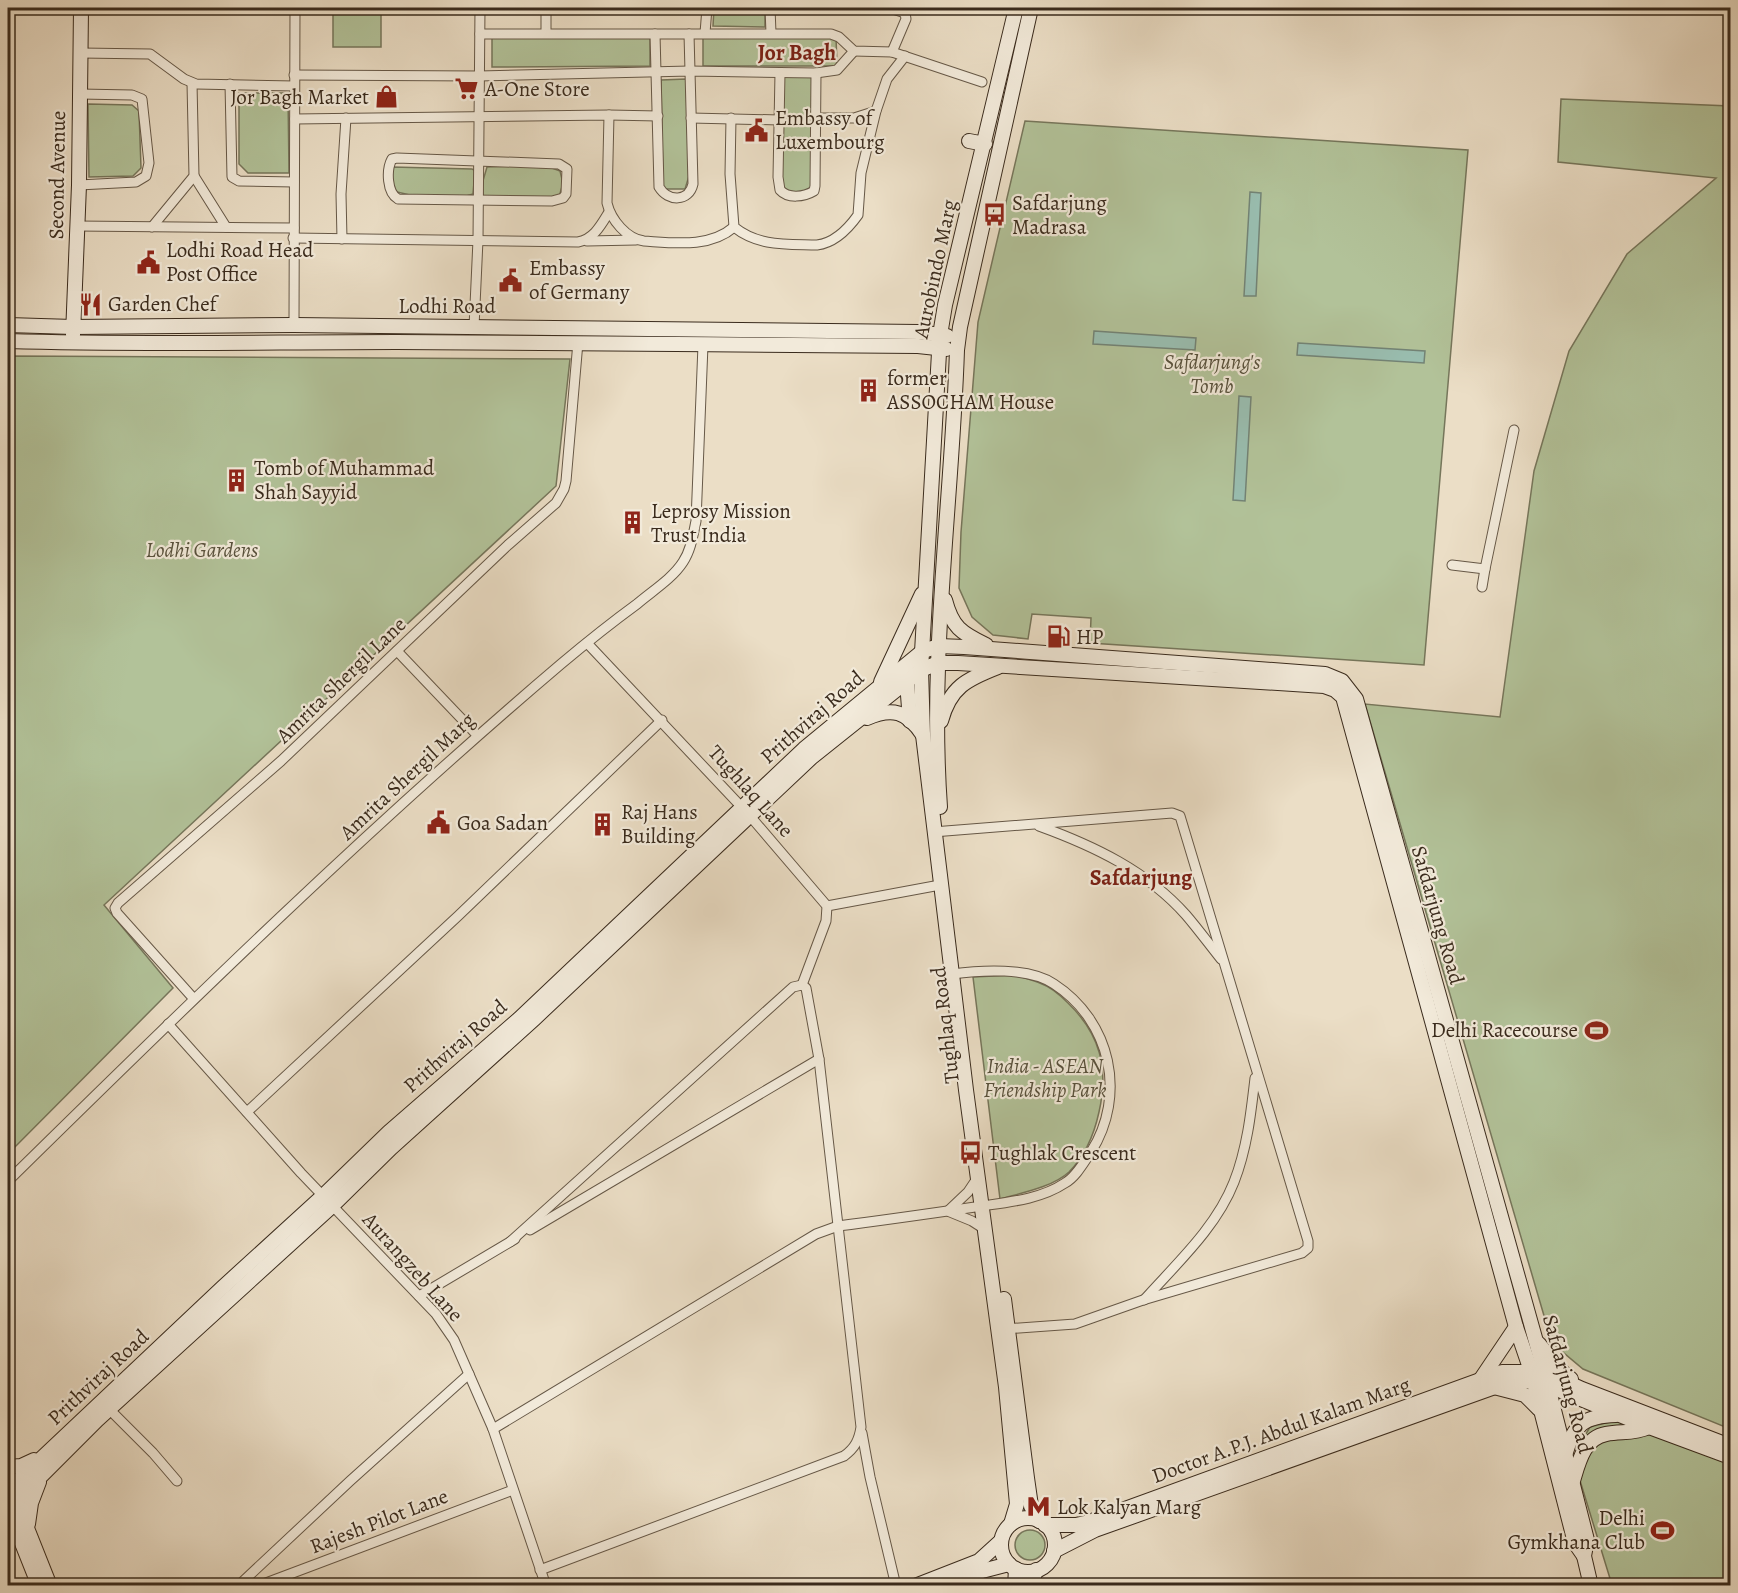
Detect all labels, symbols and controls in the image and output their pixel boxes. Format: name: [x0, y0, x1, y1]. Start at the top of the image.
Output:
district label: Jor Bagh: [758, 38, 836, 68]
place label: A-One Store: [484, 75, 590, 103]
supermarket icon: A-One Store: [454, 76, 480, 102]
place label: Jor Bagh Market: [230, 83, 369, 111]
shop icon: Jor Bagh Market: [374, 84, 400, 110]
place label: Embassy of Luxembourg: [775, 104, 885, 156]
street label: Second Avenue: [42, 110, 72, 240]
public building icon: Embassy of Luxembourg: [744, 117, 770, 143]
place label: Safdarjung Madrasa: [1012, 189, 1107, 241]
street label: Aurobindo Marg: [906, 196, 963, 342]
bus stop icon: Safdarjung Madrasa: [981, 202, 1007, 228]
place label: Lodhi Road Head Post Office: [166, 236, 314, 288]
public building icon: Lodhi Road Head Post Office: [135, 249, 161, 275]
place label: Embassy of Germany: [529, 254, 630, 306]
public building icon: Embassy of Germany: [498, 267, 524, 293]
place label: Garden Chef: [108, 290, 220, 318]
restaurant icon: Garden Chef: [77, 291, 103, 317]
street label: Lodhi Road: [398, 292, 496, 320]
park label: Safdarjung's Tomb: [1164, 348, 1260, 400]
place label: former ASSOCHAM House: [886, 364, 1054, 416]
building icon: former ASSOCHAM House: [856, 377, 882, 403]
place label: Tomb of Muhammad Shah Sayyid: [254, 454, 435, 506]
building icon: Tomb of Muhammad Shah Sayyid: [223, 467, 249, 493]
place label: Leprosy Mission Trust India: [651, 497, 791, 549]
building icon: Leprosy Mission Trust India: [620, 510, 646, 536]
park label: Lodhi Gardens: [146, 536, 258, 564]
street label: Amrita Shergil Lane: [269, 611, 412, 750]
place label: HP: [1076, 623, 1104, 651]
fuel station icon: HP: [1045, 624, 1071, 650]
street label: Prithviraj Road: [754, 664, 870, 770]
street label: Amrita Shergil Marg: [333, 706, 481, 847]
street label: Tughlaq Lane: [702, 739, 800, 843]
place label: Raj Hans Building: [621, 798, 698, 850]
place label: Goa Sadan: [457, 809, 548, 837]
public building icon: Goa Sadan: [426, 810, 452, 836]
building icon: Raj Hans Building: [590, 811, 616, 837]
street label: Safdarjung Road: [1405, 843, 1471, 988]
district label: Safdarjung: [1090, 863, 1193, 893]
street label: Tughlaq Road: [924, 964, 966, 1085]
street label: Prithviraj Road: [397, 993, 513, 1099]
place label: Delhi Racecourse: [1431, 1016, 1578, 1044]
sports icon: Delhi Racecourse: [1583, 1017, 1609, 1043]
park label: India - ASEAN Friendship Park: [983, 1052, 1107, 1104]
place label: Tughlak Crescent: [988, 1139, 1136, 1167]
bus stop icon: Tughlak Crescent: [957, 1140, 983, 1166]
street label: Aurangzeb Lane: [356, 1206, 470, 1328]
street label: Safdarjung Road: [1536, 1311, 1600, 1457]
street label: Prithviraj Road: [41, 1322, 155, 1431]
street label: Doctor A.P.J. Abdul Kalam Marg: [1148, 1370, 1415, 1490]
street label: Rajesh Pilot Lane: [306, 1482, 452, 1560]
place label: Lok Kalyan Marg: [1057, 1493, 1201, 1521]
metro station icon: Lok Kalyan Marg: [1026, 1494, 1052, 1520]
place label: Delhi Gymkhana Club: [1507, 1504, 1645, 1556]
sports icon: Delhi Gymkhana Club: [1650, 1517, 1676, 1543]

